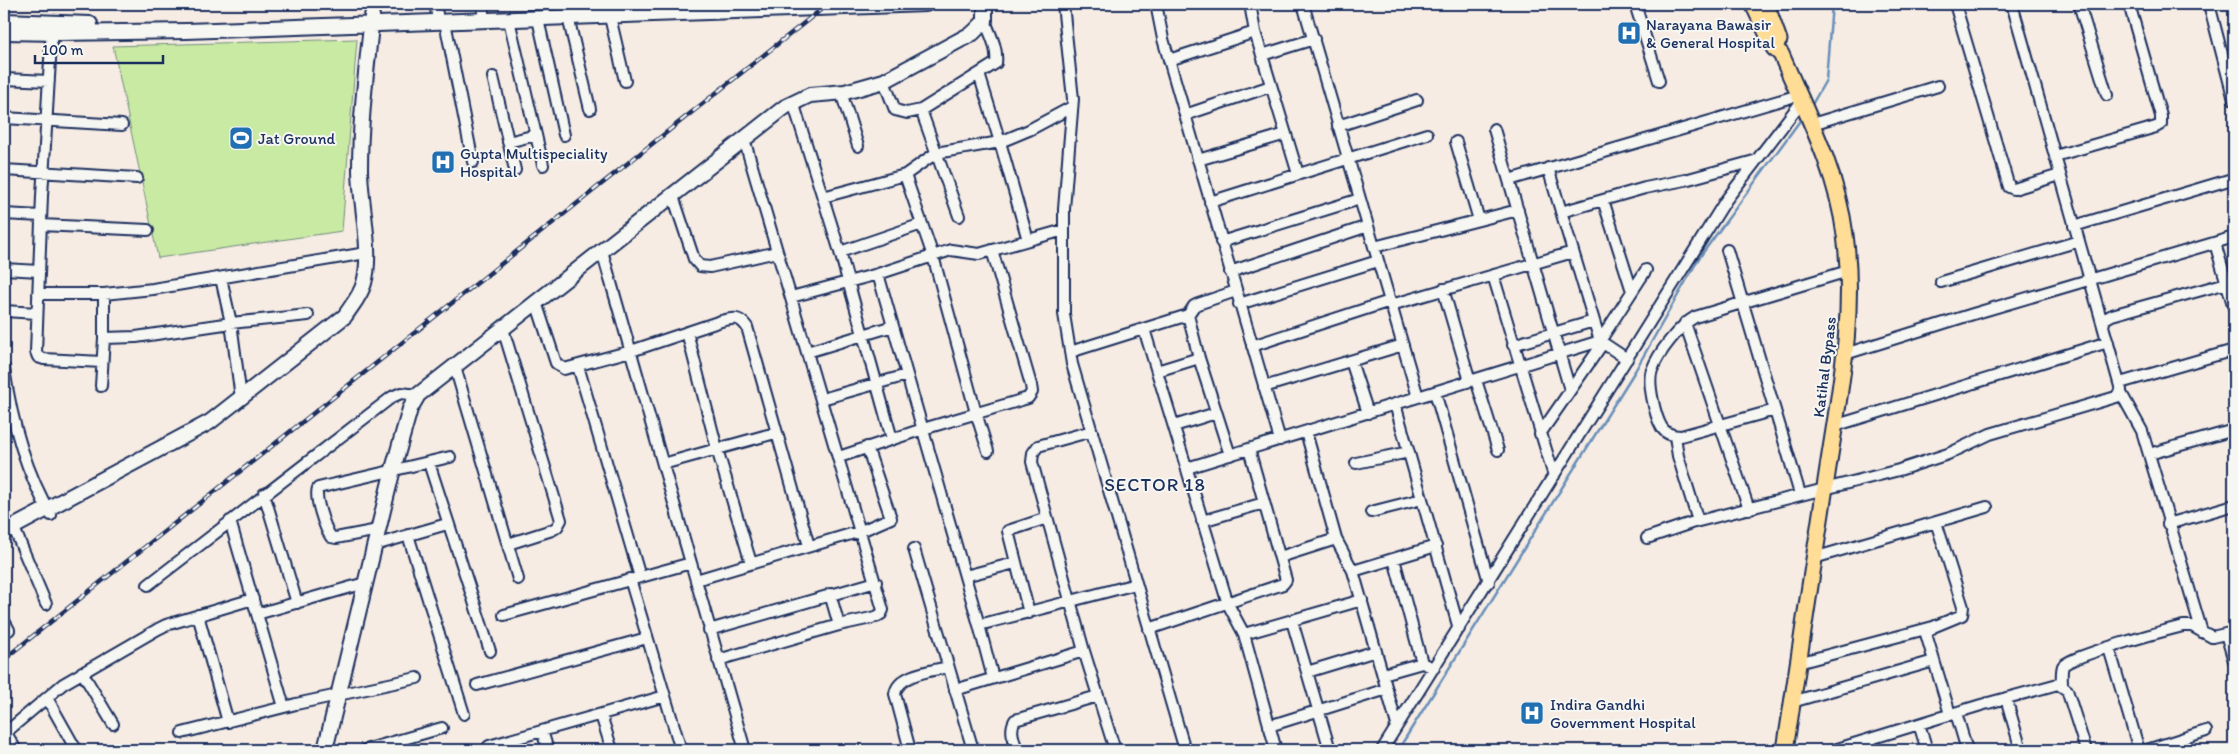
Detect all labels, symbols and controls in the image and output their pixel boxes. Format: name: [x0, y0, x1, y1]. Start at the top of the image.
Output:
place label: Narayana Bawasir & General Hospital: [1646, 15, 1775, 52]
hospital icon: Narayana Bawasir & General Hospital: [1616, 20, 1642, 46]
scale bar: [35, 32, 162, 64]
text: 100 m: [42, 41, 84, 59]
sports icon: Jat Ground: [228, 125, 254, 151]
place label: Jat Ground: [258, 129, 336, 148]
place label: Gupta Multispeciality Hospital: [460, 144, 608, 181]
hospital icon: Gupta Multispeciality Hospital: [430, 149, 456, 175]
street label: Katihal Bypass: [1809, 316, 1840, 419]
district label: SECTOR 18: [1104, 473, 1206, 496]
place label: Indira Gandhi Government Hospital: [1550, 695, 1696, 732]
hospital icon: Indira Gandhi Government Hospital: [1519, 700, 1545, 726]

